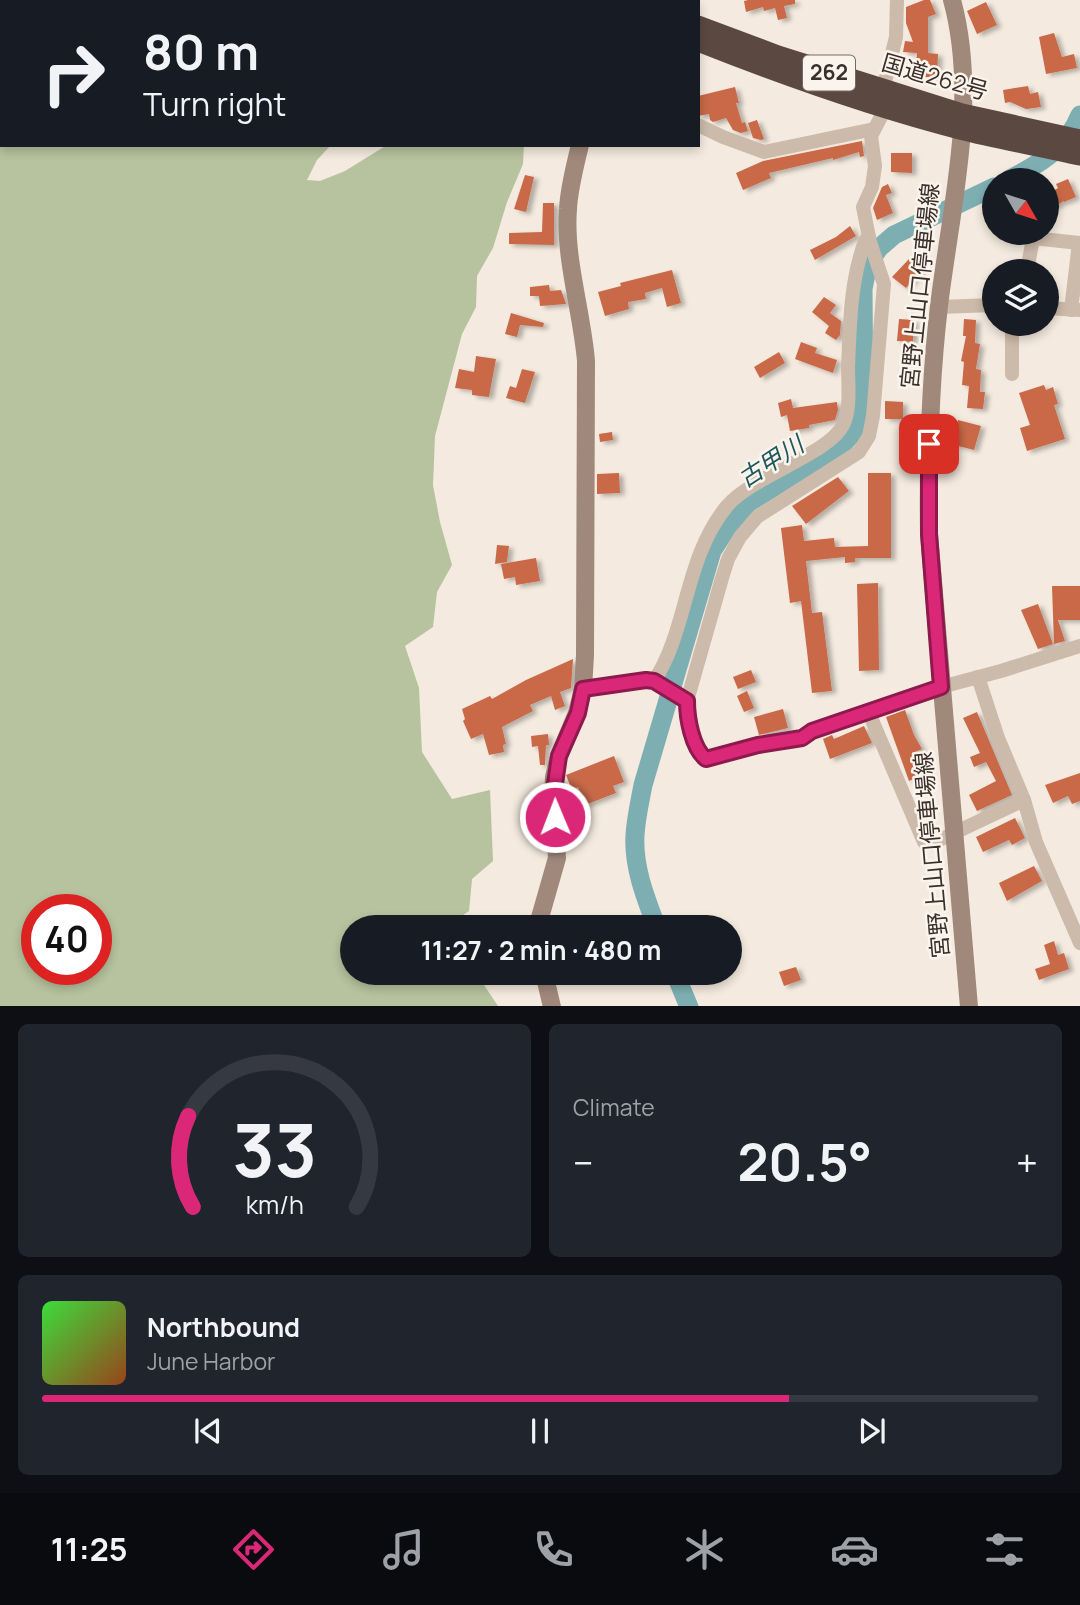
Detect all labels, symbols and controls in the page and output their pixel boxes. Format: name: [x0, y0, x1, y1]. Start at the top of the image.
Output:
text: 80 m: [143, 18, 259, 85]
icon: right: [28, 28, 119, 119]
street label: 国道262号: [878, 46, 992, 107]
road number: 262: [803, 56, 855, 90]
text: Turn right: [143, 82, 286, 126]
north arrow: [982, 168, 1059, 245]
map controls: [982, 168, 1059, 336]
street label: 宮野上山口停車場線: [892, 181, 946, 391]
button: layers: [982, 259, 1059, 336]
pin: [899, 414, 959, 474]
icon: arrive: [910, 425, 948, 463]
water label: 古甲川: [731, 426, 812, 494]
street label: 宮野上山口停車場線: [906, 751, 956, 960]
position arrow: [518, 780, 592, 854]
speed limit sign: 40: [21, 894, 112, 985]
text: 11:27 · 2 min · 480 m: [421, 932, 661, 968]
text: Climate: [573, 1091, 655, 1123]
text: 33: [232, 1099, 317, 1199]
text: 20.5°: [737, 1126, 872, 1197]
text: −: [573, 1136, 594, 1188]
text: +: [1016, 1136, 1038, 1188]
text: km/h: [245, 1186, 304, 1221]
text: Northbound: [147, 1309, 300, 1345]
text: June Harbor: [147, 1345, 275, 1377]
icon: previous: [189, 1412, 227, 1450]
icon: pause: [521, 1412, 559, 1450]
icon: next: [853, 1412, 891, 1450]
icon: directions: [229, 1525, 278, 1574]
icon: music: [379, 1525, 428, 1574]
icon: phone: [529, 1525, 578, 1574]
icon: climate: [680, 1525, 729, 1574]
icon: car: [830, 1525, 879, 1574]
icon: filters: [980, 1525, 1029, 1574]
text: 11:25: [51, 1527, 127, 1571]

